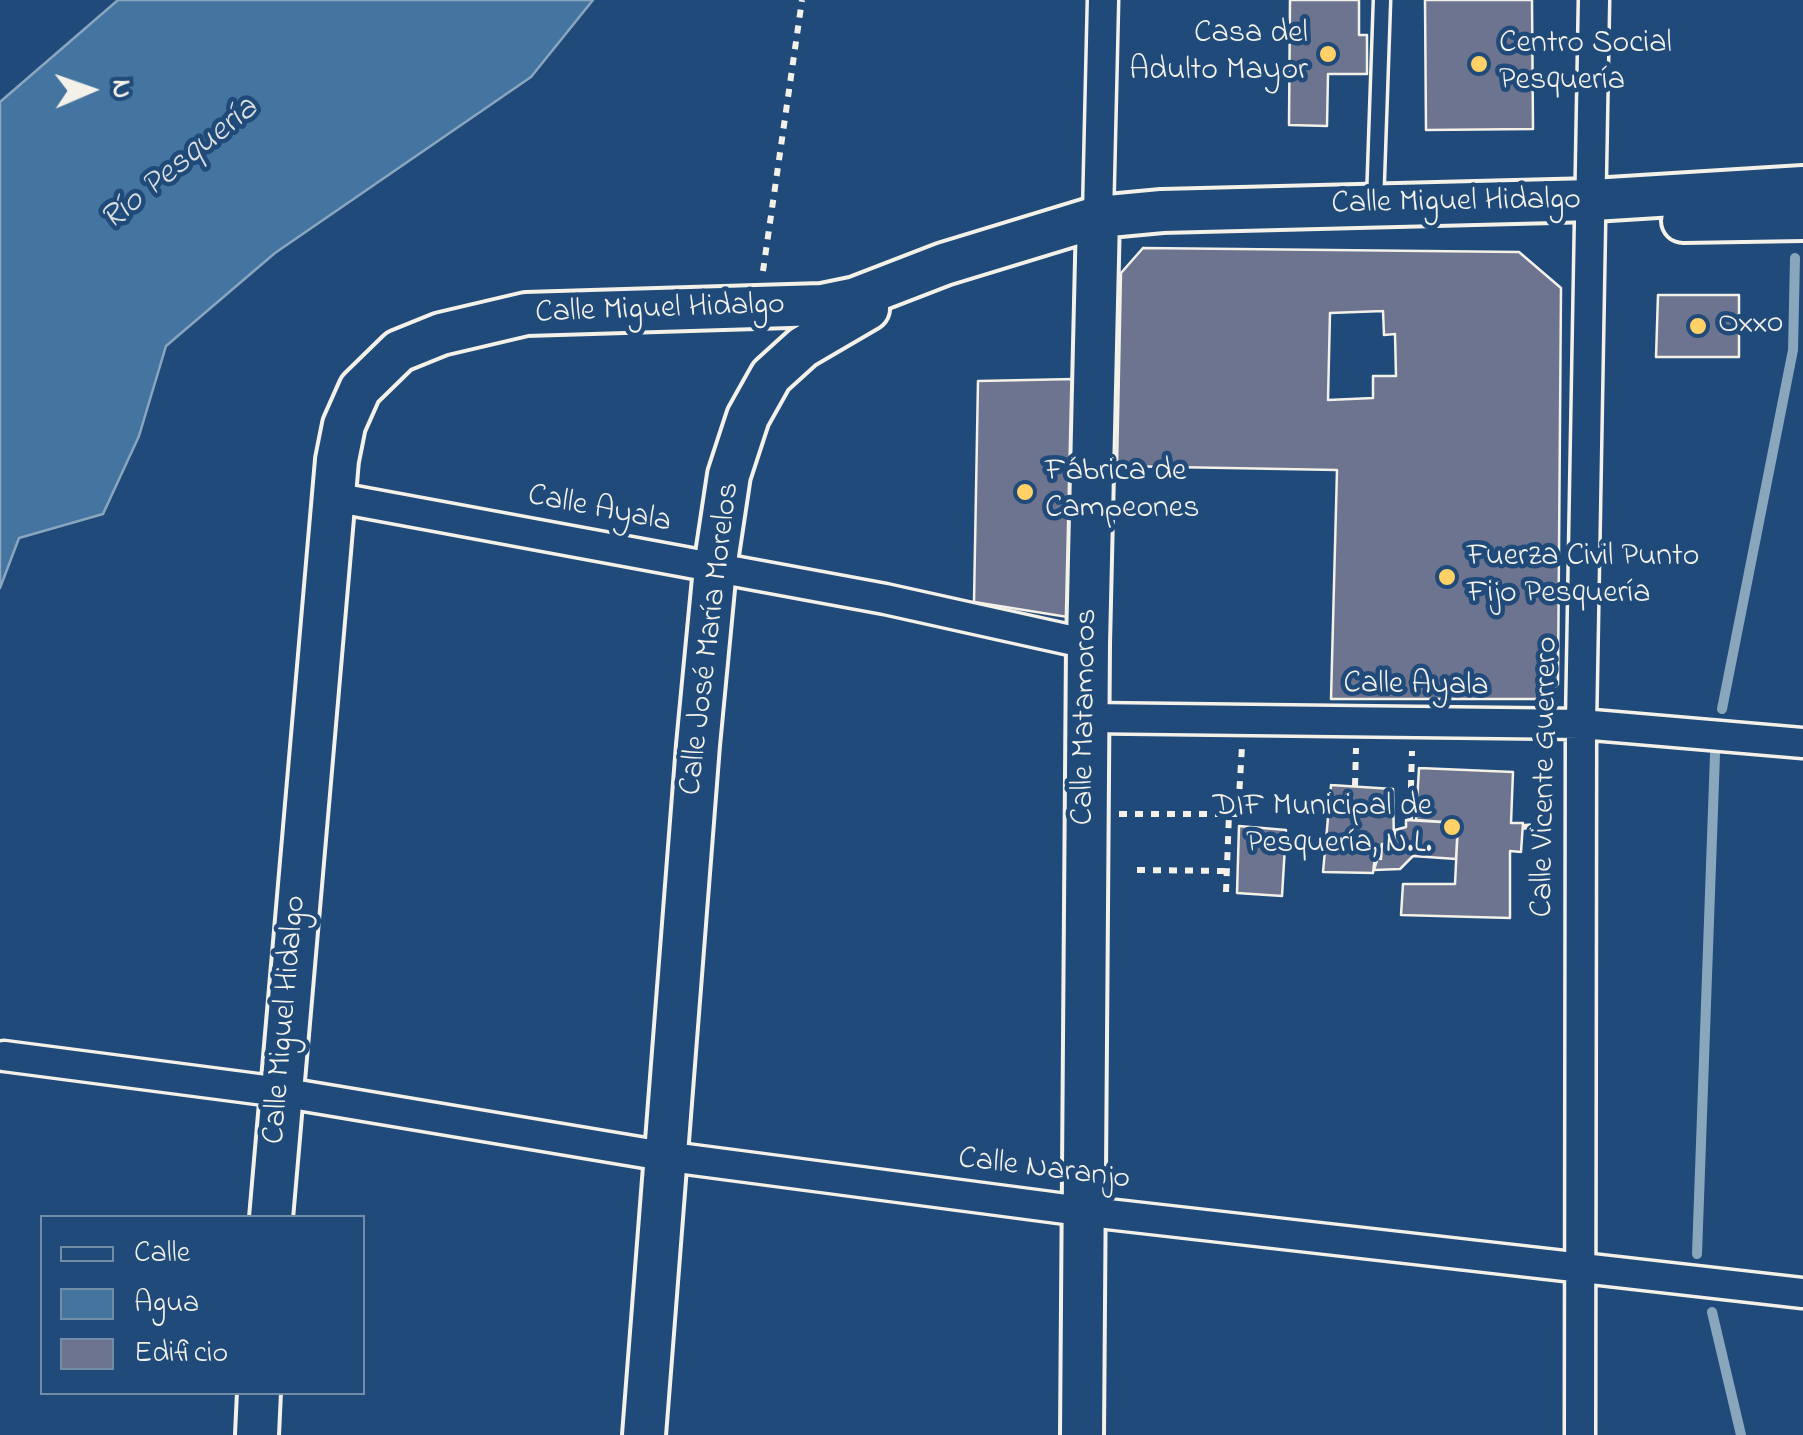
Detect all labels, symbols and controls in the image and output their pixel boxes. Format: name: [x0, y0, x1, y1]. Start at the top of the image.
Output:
place label: Casa del Adulto Mayor: [1129, 17, 1308, 92]
place label: Centro Social Pesquería: [1499, 27, 1672, 102]
north arrow: [40, 40, 140, 140]
marker: Casa del Adulto Mayor: [1317, 43, 1339, 65]
marker: Centro Social Pesquería: [1468, 53, 1490, 75]
text: N: [100, 79, 141, 99]
water label: Río Pesquería: [94, 90, 268, 242]
street label: Calle Miguel Hidalgo: [1331, 183, 1581, 225]
street label: Calle Miguel Hidalgo: [535, 287, 785, 335]
place label: Oxxo: [1718, 307, 1783, 345]
marker: Oxxo: [1687, 315, 1709, 337]
place label: Fábrica de Campeones: [1045, 455, 1199, 530]
street label: Calle Ayala: [524, 478, 674, 544]
street label: Calle José María Morelos: [674, 480, 750, 798]
marker: Fábrica de Campeones: [1014, 481, 1036, 503]
place label: Fuerza Civil Punto Fijo Pesquería: [1467, 540, 1699, 615]
marker: Fuerza Civil Punto Fijo Pesquería: [1436, 566, 1458, 588]
street label: Calle Matamoros: [1066, 608, 1108, 826]
street label: Calle Vicente Guerrero: [1525, 636, 1569, 918]
street label: Calle Ayala: [1343, 667, 1489, 707]
place label: DIF Municipal de Pesquería, N.L.: [1213, 790, 1432, 865]
marker: DIF Municipal de Pesquería, N.L.: [1441, 816, 1463, 838]
street label: Calle Miguel Hidalgo: [257, 894, 317, 1146]
street label: Calle Naranjo: [956, 1141, 1132, 1201]
legend: [40, 1215, 365, 1395]
text: Calle: [134, 1232, 190, 1276]
text: Agua: [134, 1282, 199, 1326]
text: Edificio: [134, 1332, 228, 1376]

